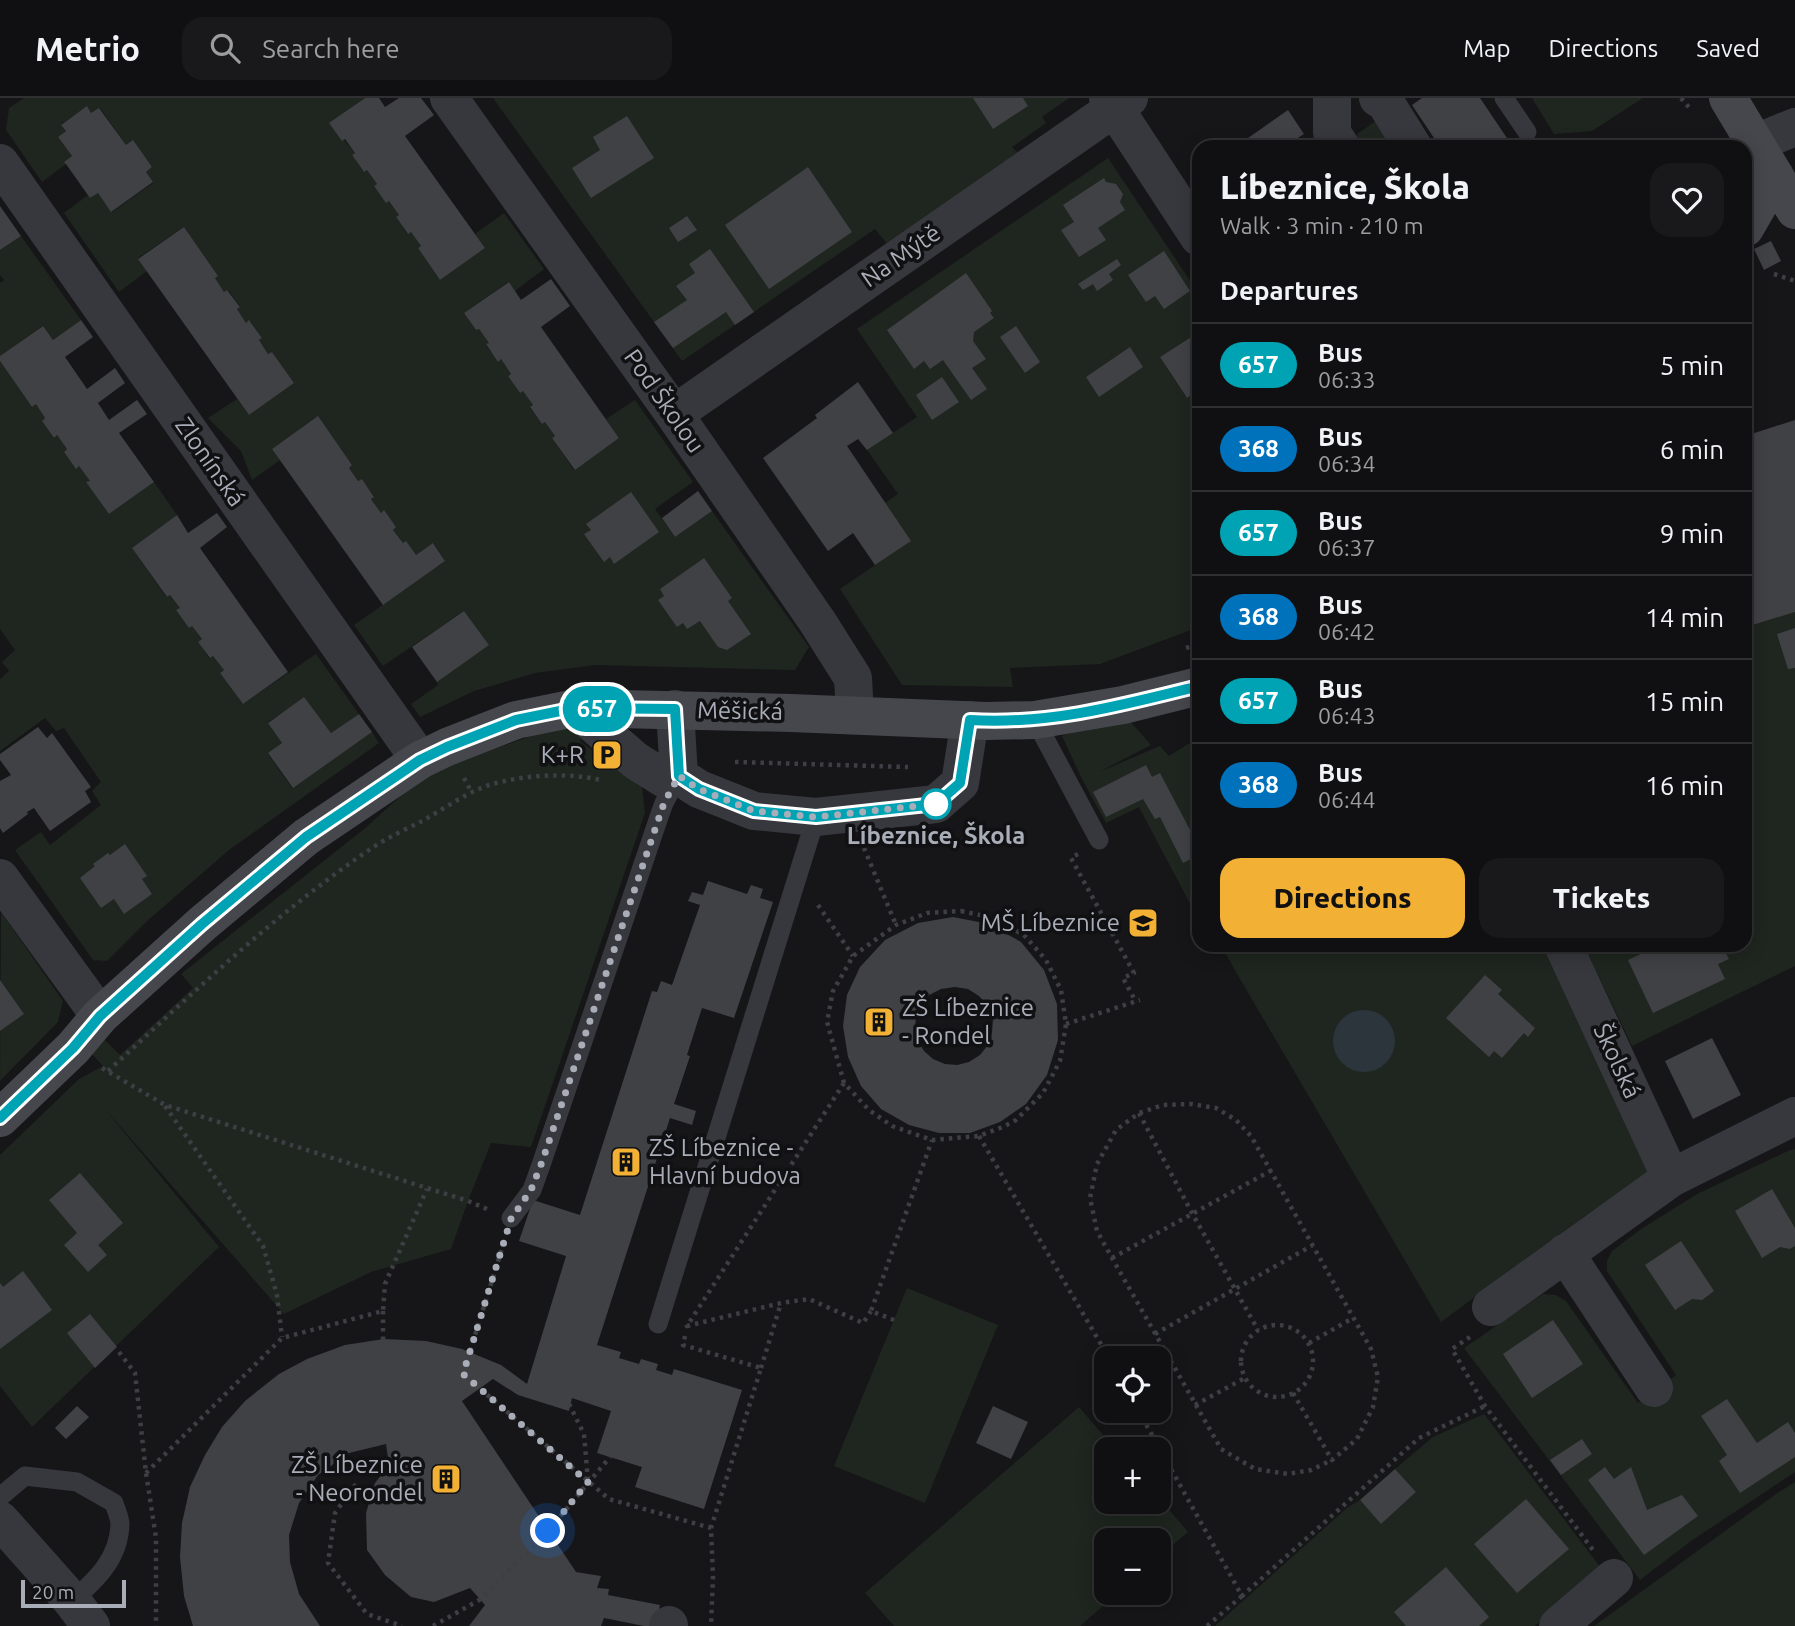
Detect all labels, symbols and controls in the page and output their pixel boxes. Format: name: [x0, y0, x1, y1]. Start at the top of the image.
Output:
search box: [182, 17, 672, 80]
icon: search: [206, 29, 244, 67]
text: Metrio: [35, 30, 140, 67]
text: Search here: [262, 34, 400, 63]
text: Map: [1463, 35, 1510, 62]
text: Directions: [1548, 35, 1658, 62]
text: Saved: [1696, 35, 1760, 62]
button: heart: [1650, 163, 1724, 237]
text: Líbeznice, Škola: [1220, 168, 1470, 205]
text: Walk · 3 min · 210 m: [1220, 213, 1424, 238]
street label: Na Mýtě: [856, 219, 945, 292]
text: Departures: [1220, 276, 1358, 305]
text: Bus: [1318, 338, 1363, 367]
street label: Pod Školou: [619, 343, 711, 458]
text: 657: [1238, 351, 1279, 378]
text: 5 min: [1660, 351, 1724, 380]
text: 06:33: [1318, 367, 1376, 392]
street label: Zlonínská: [170, 412, 251, 511]
text: Bus: [1318, 422, 1363, 451]
text: 368: [1238, 435, 1279, 462]
text: 6 min: [1660, 435, 1724, 464]
text: 06:34: [1318, 451, 1376, 476]
text: Bus: [1318, 506, 1363, 535]
text: 657: [1238, 519, 1279, 546]
text: 9 min: [1660, 519, 1724, 548]
text: 06:37: [1318, 535, 1376, 560]
text: Bus: [1318, 590, 1363, 619]
text: 368: [1238, 603, 1279, 630]
text: 14 min: [1645, 603, 1724, 632]
text: 06:42: [1318, 619, 1376, 644]
text: Bus: [1318, 674, 1363, 703]
line badge: 657: [557, 686, 637, 732]
text: 657: [1238, 687, 1279, 714]
text: 15 min: [1645, 687, 1724, 716]
text: 657: [577, 695, 617, 722]
street label: Měšická: [697, 696, 783, 725]
text: 06:43: [1318, 703, 1376, 728]
parking icon: K+R: [590, 738, 624, 772]
place label: K+R: [541, 741, 584, 768]
text: Bus: [1318, 758, 1363, 787]
text: 368: [1238, 771, 1279, 798]
text: 16 min: [1645, 771, 1724, 800]
text: 06:44: [1318, 787, 1376, 812]
marker: Líbeznice, Škola: [921, 789, 951, 819]
place label: Líbeznice, Škola: [847, 821, 1025, 849]
button: Directions: [1220, 858, 1465, 938]
button: Tickets: [1479, 858, 1724, 938]
school or university icon: MŠ Líbeznice: [1126, 906, 1160, 940]
place label: MŠ Líbeznice: [981, 908, 1120, 936]
place label: ZŠ Líbeznice - Rondel: [902, 993, 1034, 1049]
building icon: ZŠ Líbeznice - Rondel: [862, 1005, 896, 1039]
street label: Školská: [1588, 1019, 1647, 1102]
place label: ZŠ Líbeznice - Hlavní budova: [649, 1133, 801, 1189]
building icon: ZŠ Líbeznice - Hlavní budova: [609, 1145, 643, 1179]
map controls: [1094, 1346, 1171, 1605]
button: locate: [1094, 1346, 1171, 1423]
button: +: [1094, 1437, 1171, 1514]
place label: ZŠ Líbeznice - Neorondel: [291, 1450, 423, 1506]
building icon: ZŠ Líbeznice - Neorondel: [429, 1462, 463, 1496]
your location: [530, 1513, 565, 1548]
button: −: [1094, 1528, 1171, 1605]
scale bar: [21, 1577, 126, 1609]
text: 20 m: [32, 1581, 74, 1603]

